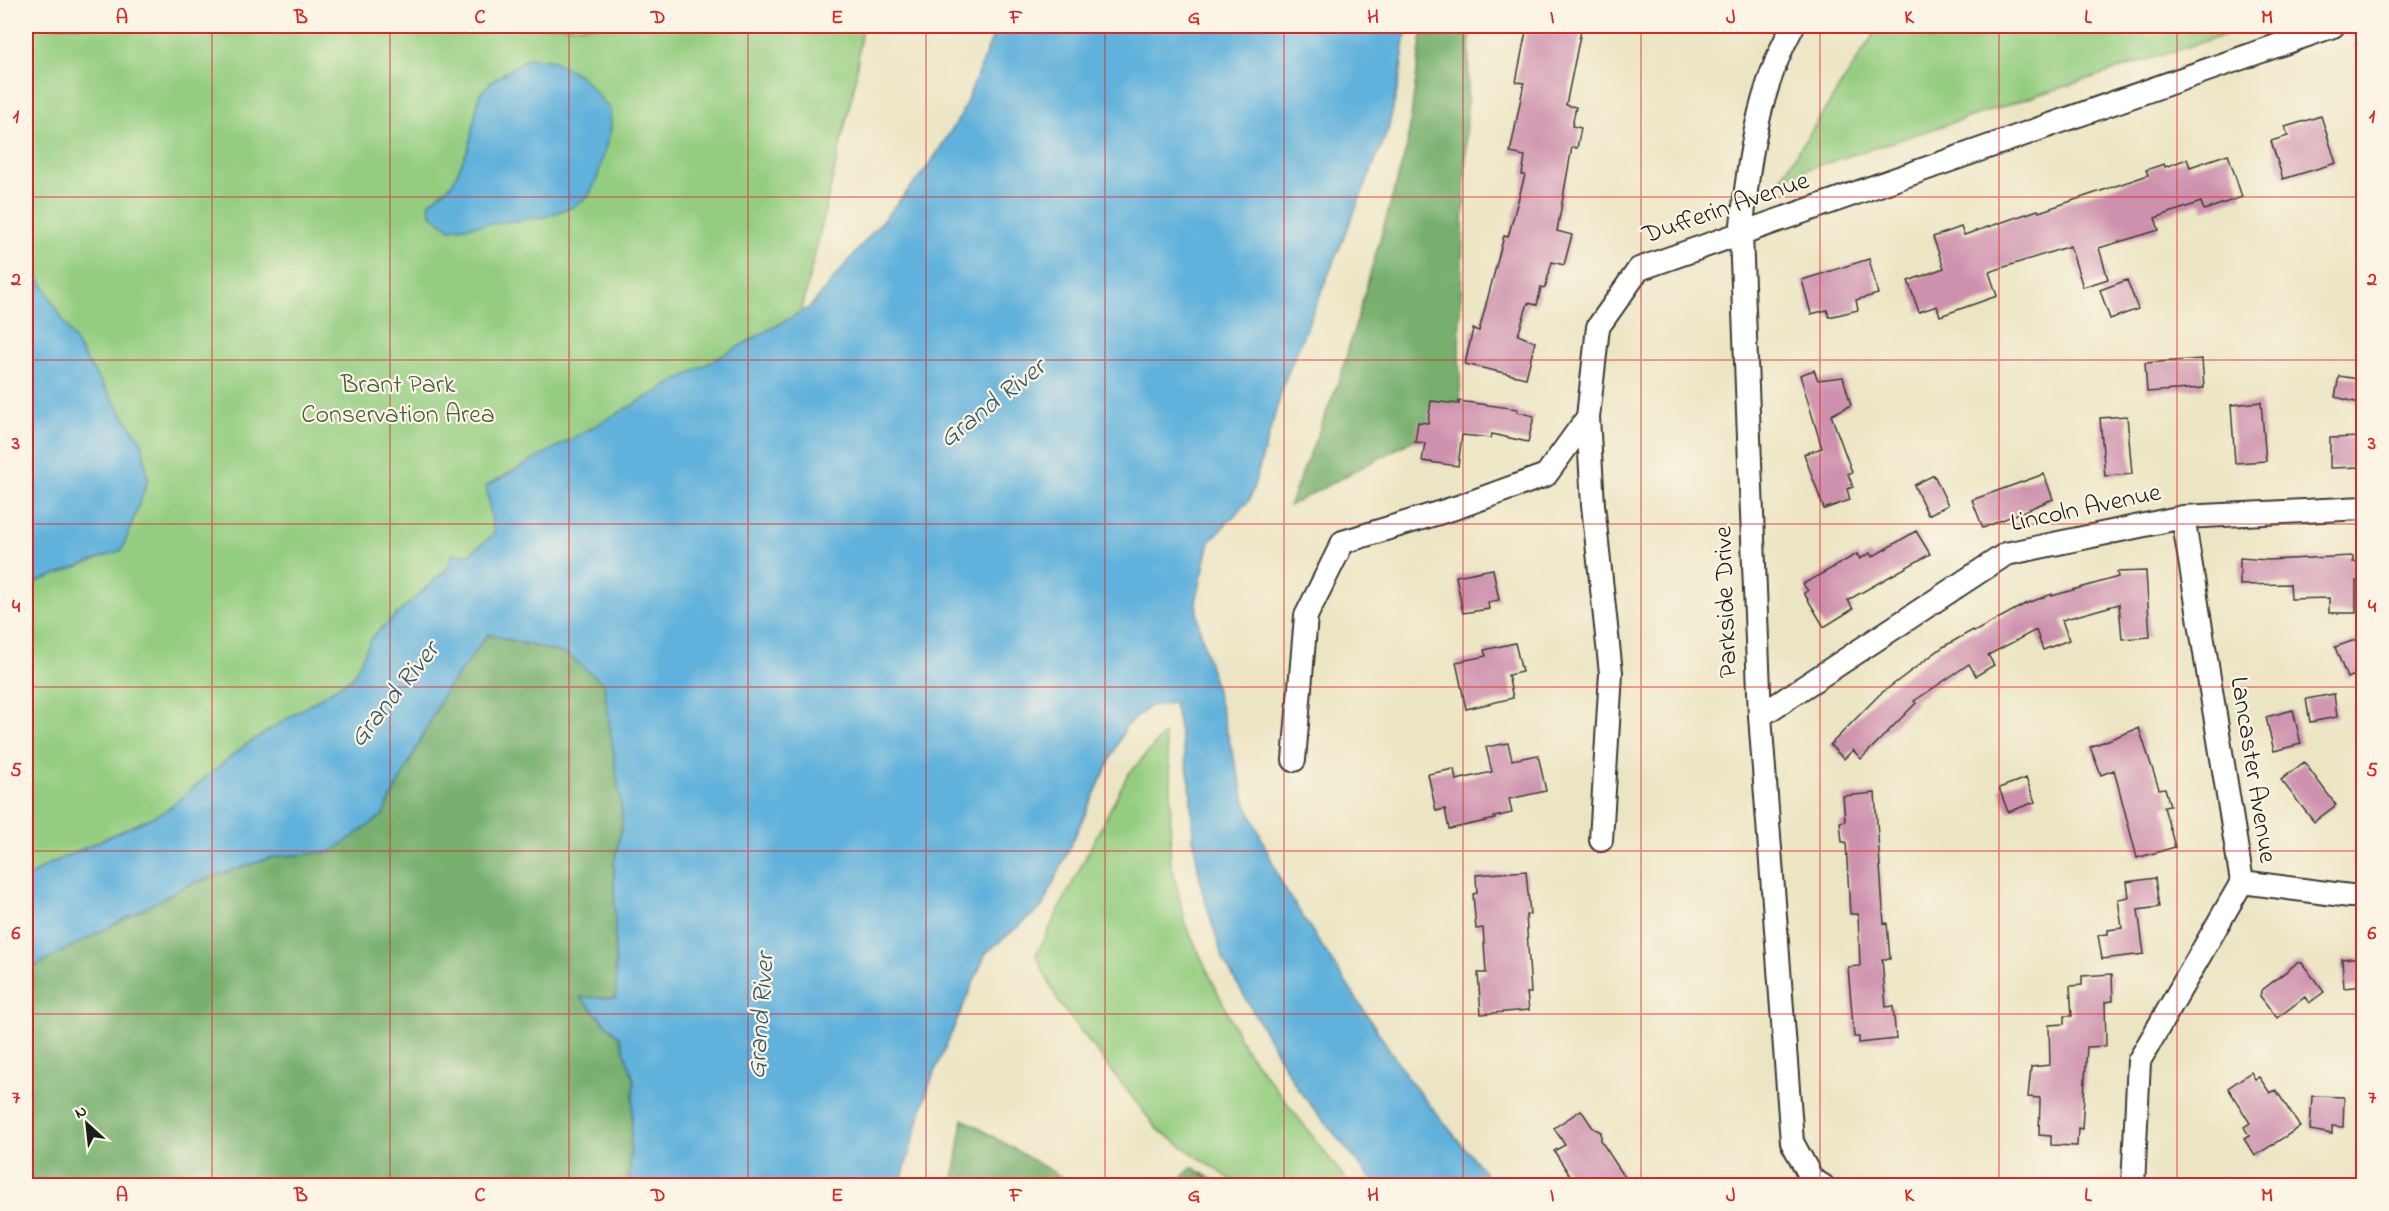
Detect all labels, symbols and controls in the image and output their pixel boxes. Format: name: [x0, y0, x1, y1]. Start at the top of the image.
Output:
text: A: [116, 4, 128, 33]
text: B: [293, 4, 308, 33]
text: C: [475, 4, 486, 33]
text: D: [650, 4, 665, 33]
text: E: [831, 4, 843, 33]
text: F: [1009, 4, 1023, 33]
text: G: [1188, 4, 1201, 33]
text: H: [1367, 4, 1379, 33]
text: I: [1550, 4, 1555, 33]
text: J: [1726, 4, 1736, 33]
text: K: [1904, 4, 1915, 33]
text: L: [2084, 4, 2092, 33]
text: M: [2261, 4, 2273, 33]
text: 1: [13, 103, 20, 132]
text: 1: [2369, 103, 2376, 132]
street label: Dufferin Avenue: [1637, 163, 1815, 256]
text: 2: [10, 266, 21, 295]
text: 2: [2366, 266, 2377, 295]
water label: Grand River: [931, 347, 1058, 458]
park label: Brant Park Conservation Area: [301, 367, 495, 435]
text: 3: [11, 430, 20, 459]
text: 3: [2367, 430, 2376, 459]
street label: Lincoln Avenue: [2007, 474, 2165, 543]
street label: Parkside Drive: [1705, 525, 1749, 679]
text: 4: [12, 593, 21, 622]
text: 4: [2368, 593, 2377, 622]
water label: Grand River: [340, 631, 452, 756]
street label: Lancaster Avenue: [2219, 674, 2286, 866]
text: 5: [10, 757, 22, 786]
text: 5: [2366, 757, 2378, 786]
text: 6: [12, 920, 21, 949]
text: 6: [2368, 920, 2377, 949]
water label: Grand River: [738, 948, 786, 1081]
text: 7: [12, 1084, 21, 1113]
text: 7: [2368, 1084, 2377, 1113]
north arrow: [57, 1094, 117, 1154]
text: N: [71, 1099, 92, 1126]
text: A: [116, 1182, 128, 1211]
text: B: [293, 1182, 308, 1211]
text: C: [475, 1182, 486, 1211]
text: D: [650, 1182, 665, 1211]
text: E: [831, 1182, 843, 1211]
text: F: [1009, 1182, 1023, 1211]
text: G: [1188, 1182, 1201, 1211]
text: H: [1367, 1182, 1379, 1211]
text: I: [1550, 1182, 1555, 1211]
text: J: [1726, 1182, 1736, 1211]
text: K: [1904, 1182, 1915, 1211]
text: L: [2084, 1182, 2092, 1211]
text: M: [2261, 1182, 2273, 1211]

